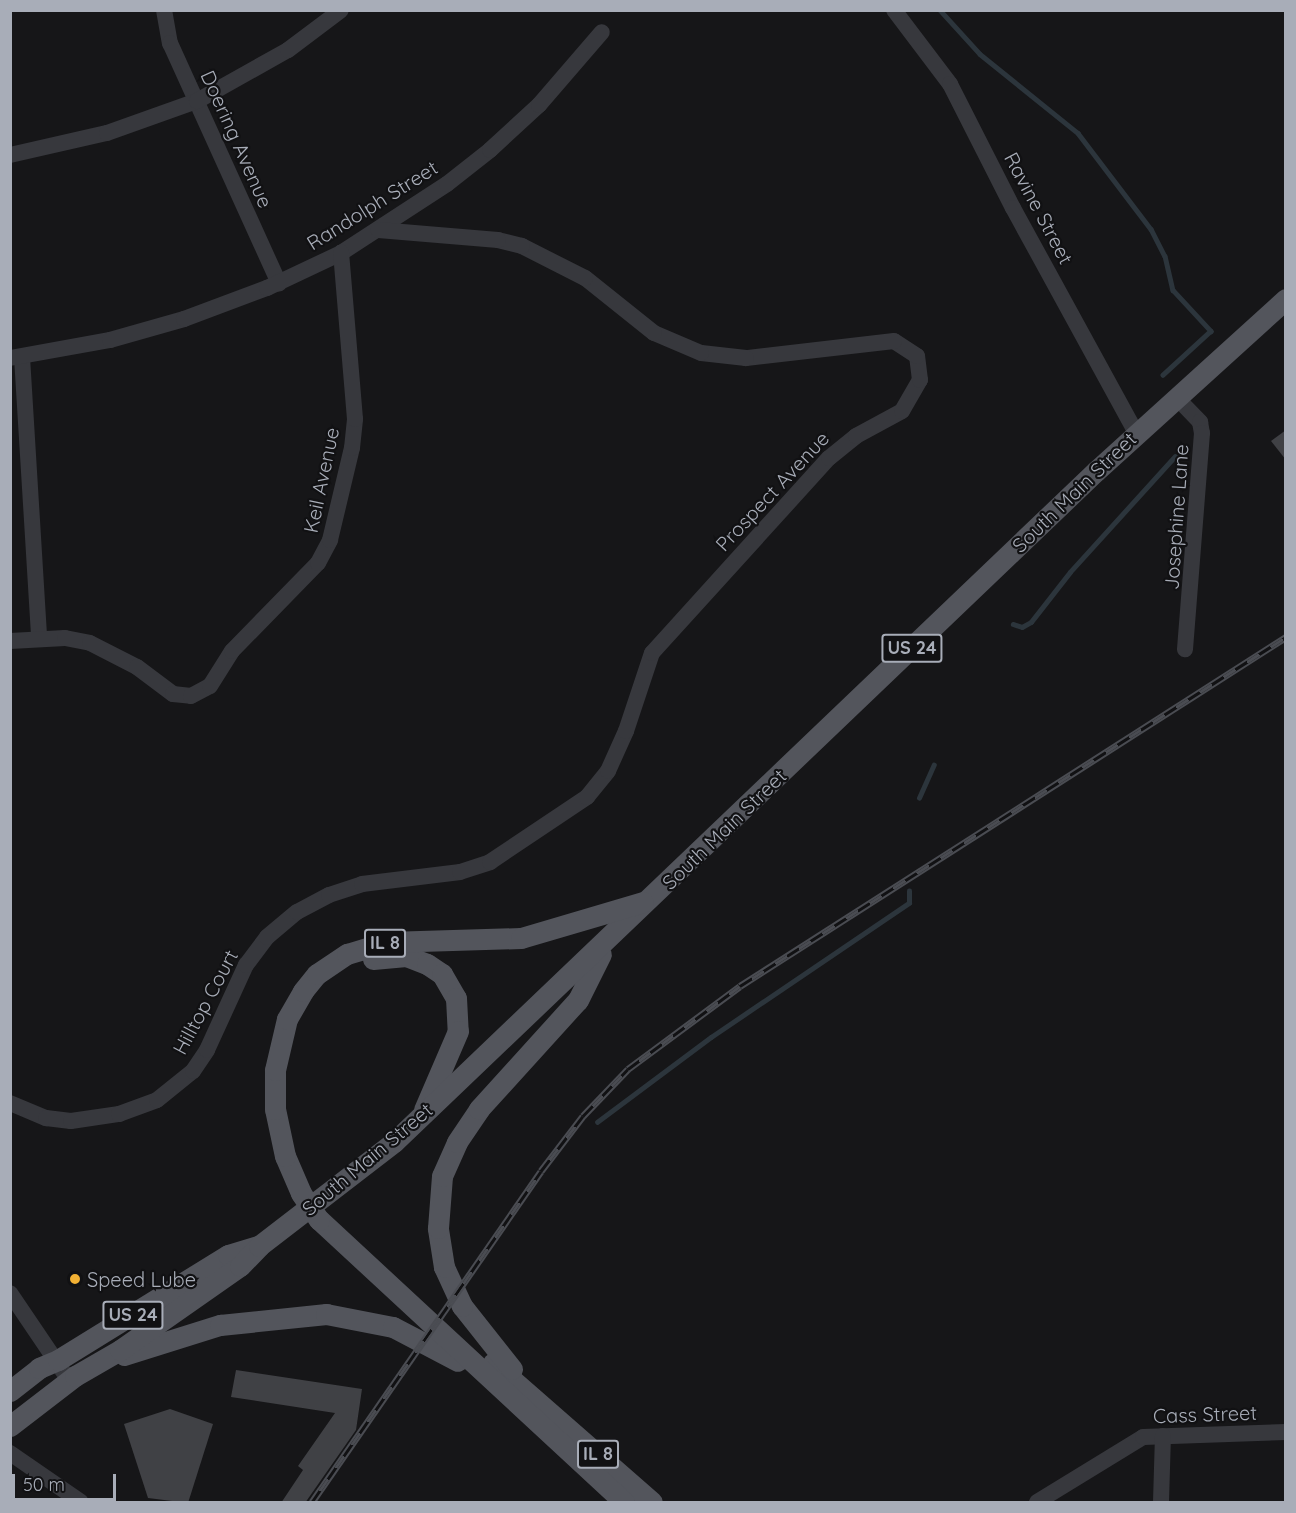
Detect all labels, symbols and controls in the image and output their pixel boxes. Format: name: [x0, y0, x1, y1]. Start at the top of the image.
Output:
street label: Doering Avenue: [196, 67, 278, 211]
street label: Ravine Street: [999, 148, 1079, 268]
street label: Randolph Street: [302, 155, 442, 255]
street label: Keil Avenue: [298, 425, 344, 535]
street label: Prospect Avenue: [710, 426, 834, 556]
street label: South Main Street: [1007, 427, 1141, 557]
street label: Josephine Lane: [1159, 443, 1193, 591]
road number: US 24: [880, 633, 944, 663]
street label: South Main Street: [657, 764, 791, 894]
road number: IL 8: [364, 928, 406, 958]
street label: Hilltop Court: [167, 946, 243, 1058]
street label: South Main Street: [297, 1097, 437, 1221]
place label: Speed Lube: [87, 1267, 196, 1291]
marker: Speed Lube: [68, 1272, 82, 1286]
road number: US 24: [102, 1300, 164, 1330]
street label: Cass Street: [1153, 1400, 1257, 1428]
road number: IL 8: [577, 1439, 619, 1469]
scale bar: [15, 1462, 118, 1500]
text: 50 m: [23, 1473, 65, 1496]

